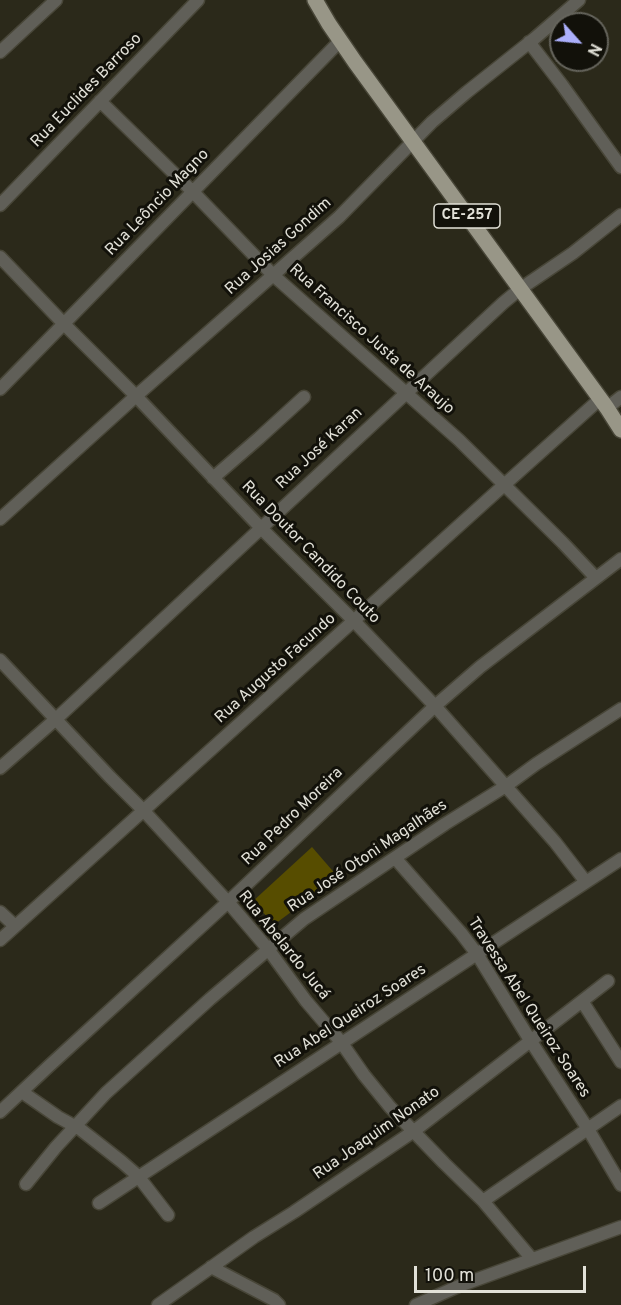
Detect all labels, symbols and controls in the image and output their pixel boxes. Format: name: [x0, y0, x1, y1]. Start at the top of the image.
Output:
north arrow: [549, 12, 609, 72]
street label: Rua Euclides Barroso: [27, 30, 147, 152]
text: N: [582, 40, 605, 59]
street label: Rua Leôncio Magno: [102, 146, 214, 260]
street label: Rua Josias Gondim: [222, 194, 336, 300]
road number: CE-257: [434, 204, 500, 228]
street label: Rua Francisco Justa de Araujo: [284, 261, 458, 419]
street label: Rua José Karan: [273, 404, 367, 494]
street label: Rua Doutor Candido Couto: [237, 478, 383, 628]
street label: Rua Augusto Facundo: [212, 610, 340, 728]
street label: Rua Pedro Moreira: [239, 764, 347, 870]
street label: Rua José Otoni Magalhães: [285, 796, 451, 918]
street label: Rua Abelardo Jucá: [233, 888, 333, 1004]
street label: Travessa Abel Queiroz Soares: [462, 914, 594, 1102]
street label: Rua Abel Queiroz Soares: [272, 961, 430, 1073]
street label: Rua Joaquim Nonato: [310, 1083, 444, 1185]
scale bar: [417, 1254, 590, 1292]
text: 100 m: [425, 1265, 474, 1288]

